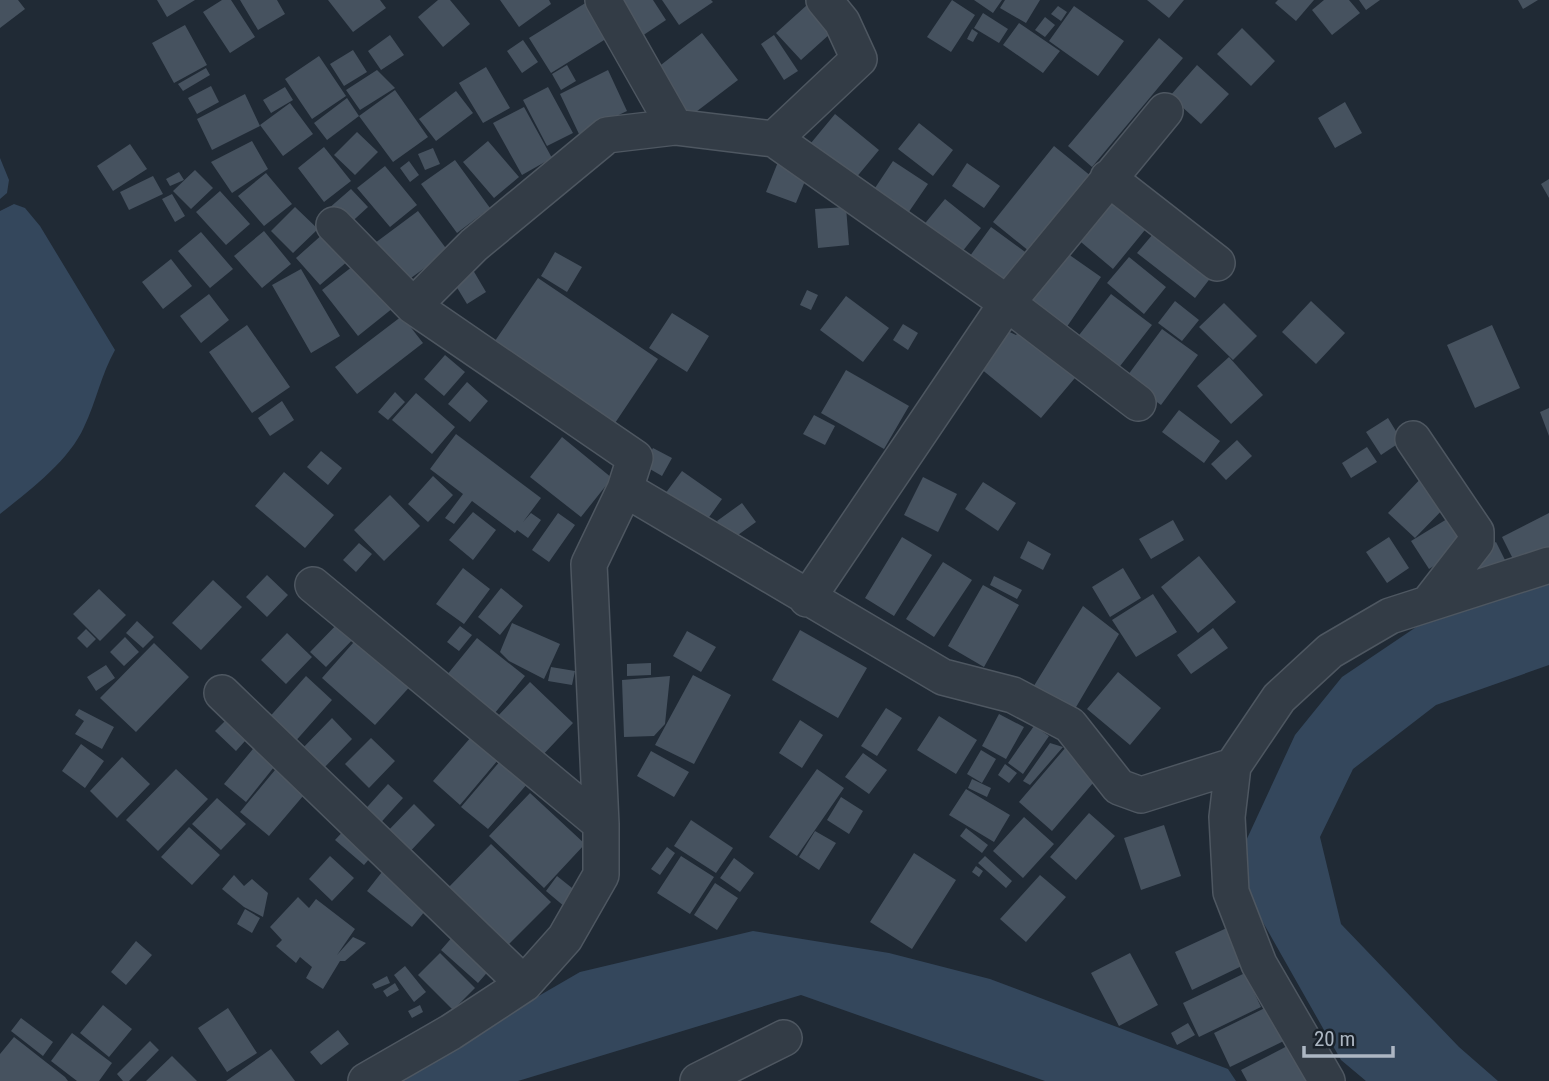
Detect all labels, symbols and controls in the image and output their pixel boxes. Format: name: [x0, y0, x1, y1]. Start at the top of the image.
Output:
scale bar: [1304, 1014, 1393, 1058]
text: 20 m: [1314, 1027, 1355, 1051]

